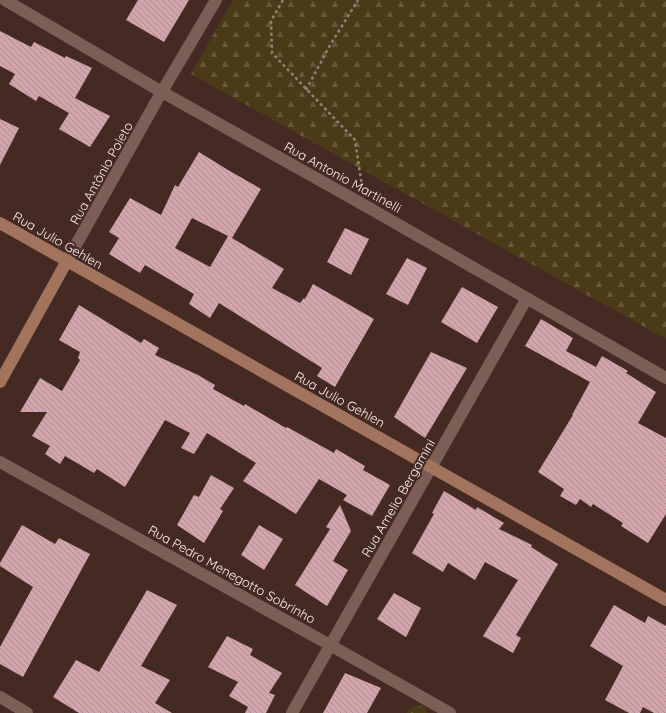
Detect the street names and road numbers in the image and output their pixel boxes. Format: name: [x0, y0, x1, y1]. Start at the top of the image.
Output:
street label: Rua Antônio Poleto: [66, 119, 136, 227]
street label: Rua Antonio Martinelli: [282, 138, 404, 216]
street label: Rua Julio Gehlen: [10, 208, 106, 272]
street label: Rua Julio Gehlen: [292, 368, 388, 430]
street label: Rua Amelio Bergamini: [358, 436, 438, 560]
street label: Rua Pedro Menegotto Sobrinho: [146, 521, 319, 627]

